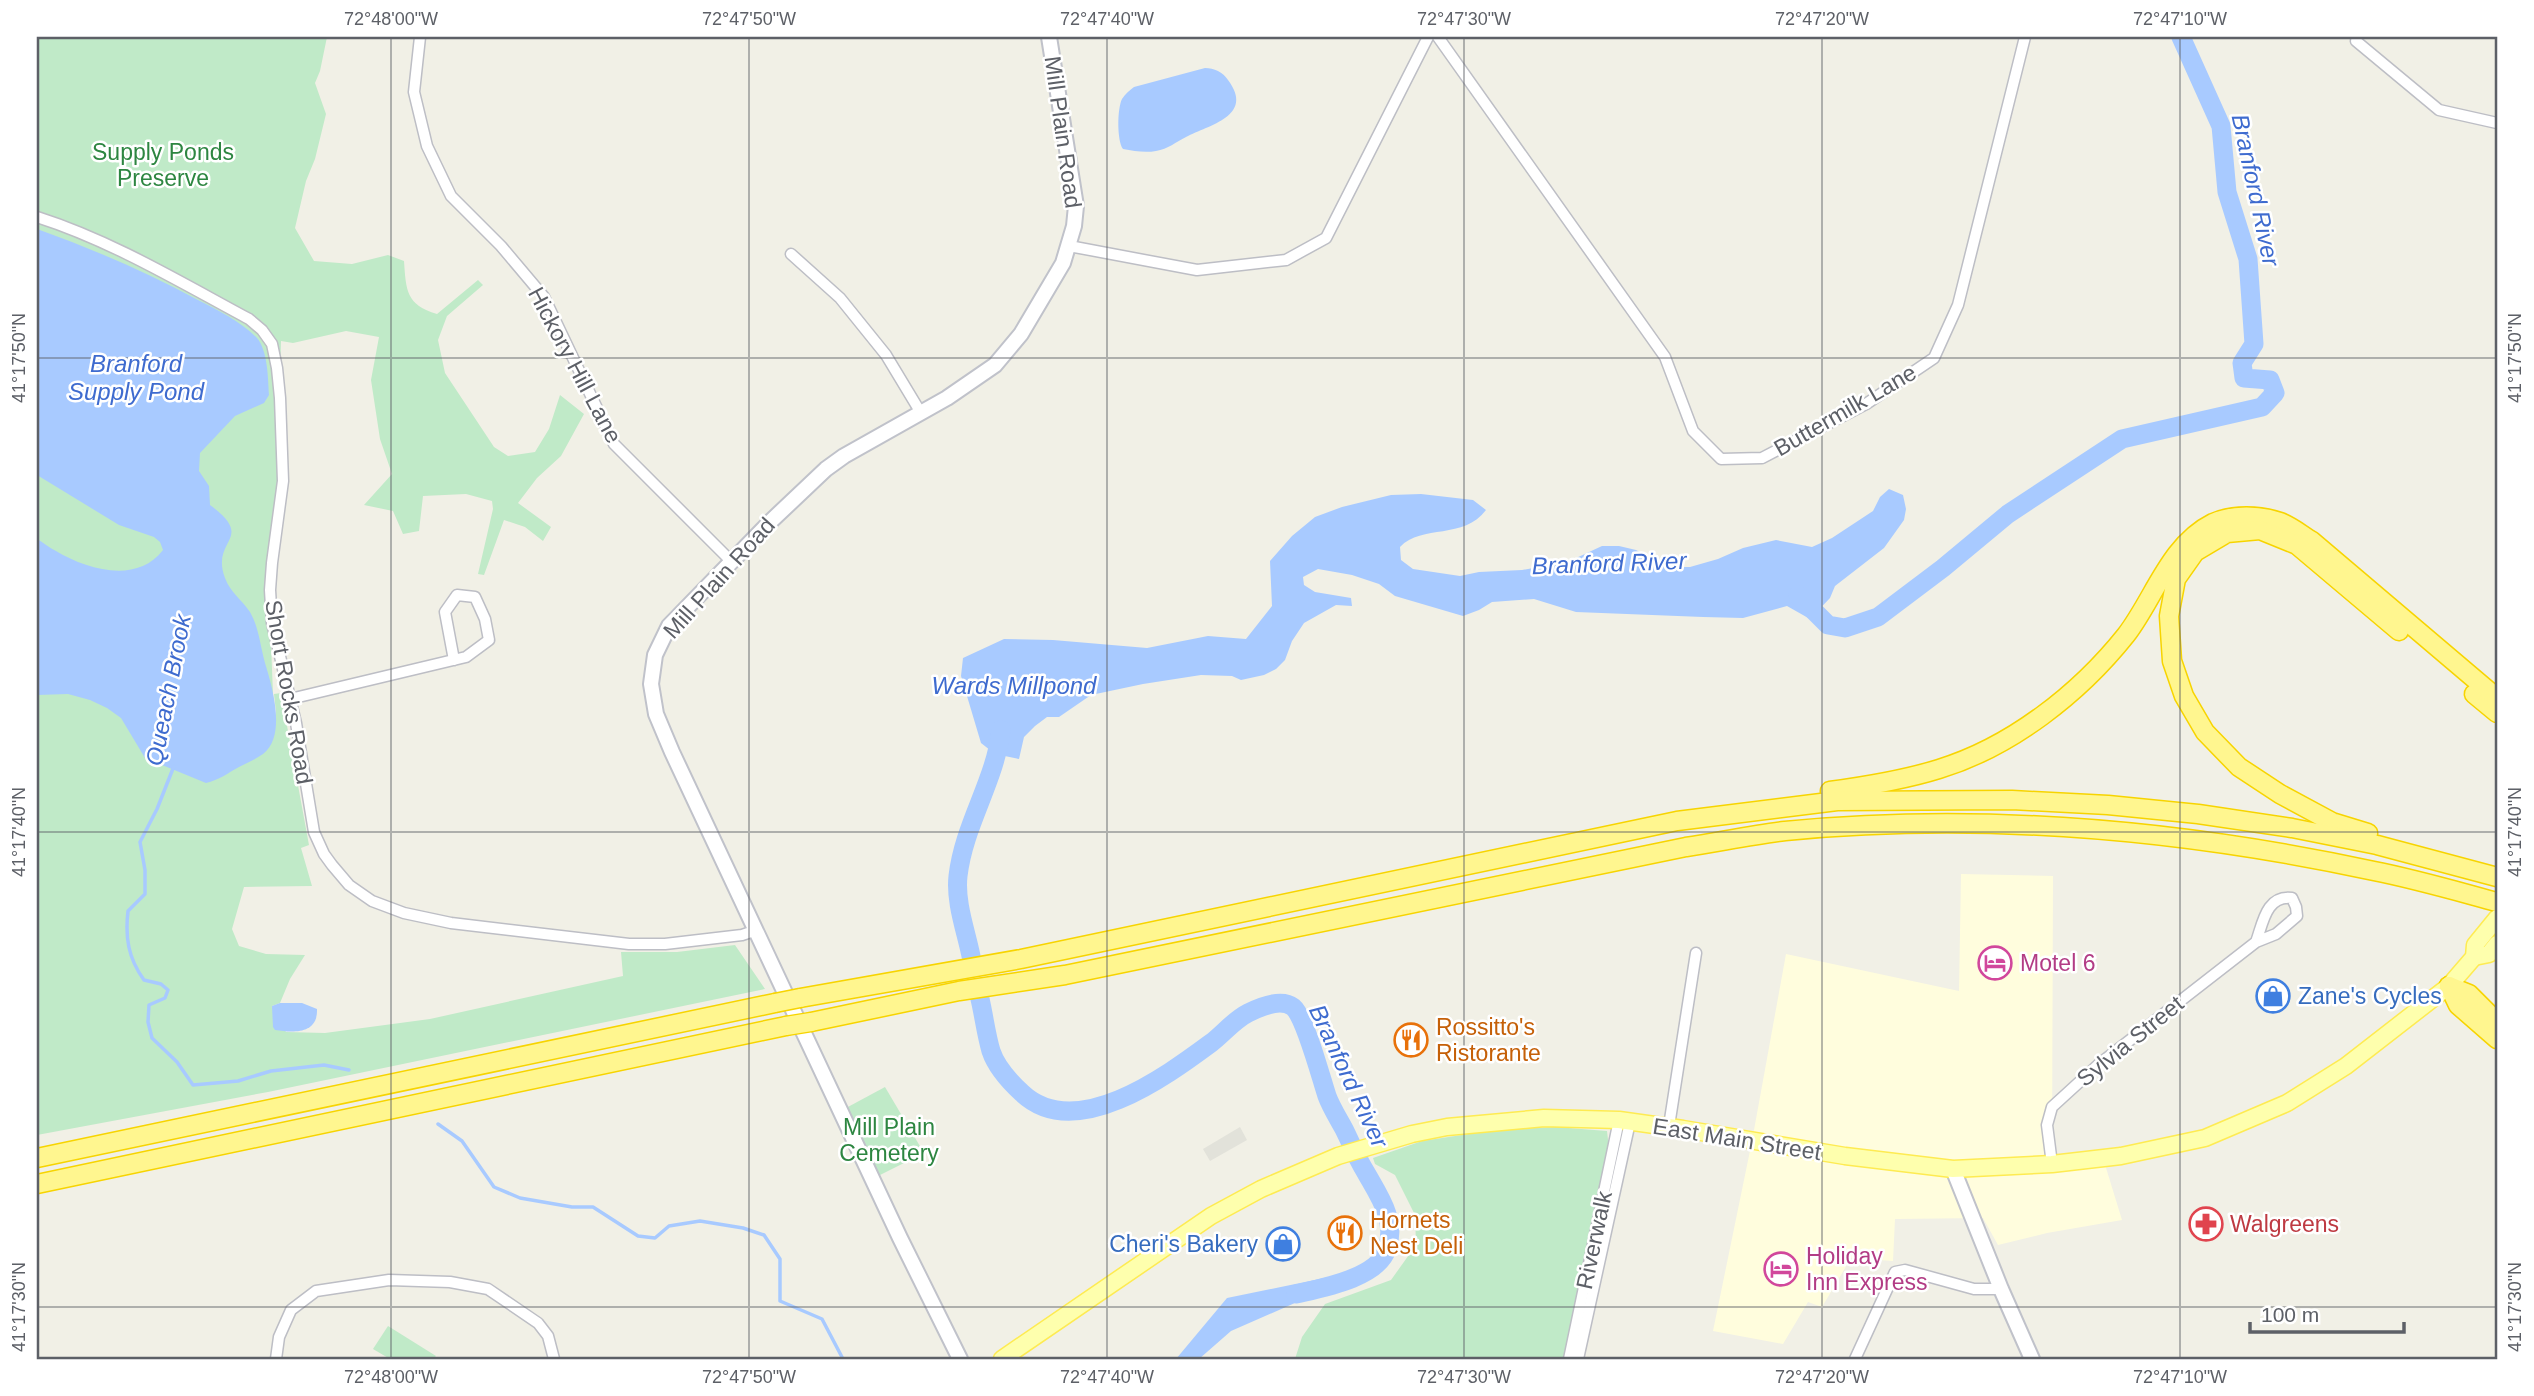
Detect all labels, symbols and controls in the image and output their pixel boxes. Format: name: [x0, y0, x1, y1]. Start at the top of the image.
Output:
text: 72°48'00"W: [344, 9, 438, 29]
text: 72°47'50"W: [702, 9, 796, 29]
text: 72°47'40"W: [1060, 9, 1154, 29]
text: 72°47'30"W: [1417, 9, 1511, 29]
text: 72°47'20"W: [1775, 9, 1869, 29]
text: 72°47'10"W: [2133, 9, 2227, 29]
street label: Mill Plain Road: [1039, 54, 1087, 210]
water label: Branford River: [2227, 112, 2285, 269]
park label: Supply Ponds Preserve: [92, 139, 234, 191]
street label: Hickory Hill Lane: [523, 283, 627, 447]
text: 41°17'50"N: [9, 313, 29, 403]
text: 41°17'50"N: [2505, 313, 2525, 403]
water label: Branford Supply Pond: [68, 350, 205, 405]
street label: Buttermilk Lane: [1769, 359, 1921, 461]
street label: Mill Plain Road: [658, 512, 780, 644]
water label: Branford River: [1531, 547, 1688, 579]
street label: Short Rocks Road: [260, 598, 318, 786]
water label: Queach Brook: [140, 610, 196, 768]
water label: Wards Millpond: [932, 672, 1097, 699]
text: 41°17'40"N: [9, 787, 29, 877]
text: 41°17'40"N: [2505, 787, 2525, 877]
hotel icon: Motel 6: [1976, 944, 2014, 982]
place label: Motel 6: [2020, 950, 2095, 976]
shop icon: Zane's Cycles: [2254, 977, 2292, 1015]
place label: Zane's Cycles: [2298, 983, 2442, 1009]
street label: Sylvia Street: [2072, 990, 2189, 1092]
water label: Branford River: [1304, 1000, 1394, 1153]
place label: Rossitto's Ristorante: [1436, 1014, 1541, 1066]
restaurant icon: Rossitto's Ristorante: [1392, 1021, 1430, 1059]
street label: East Main Street: [1651, 1113, 1824, 1165]
park label: Mill Plain Cemetery: [839, 1114, 939, 1166]
street label: Riverwalk: [1571, 1188, 1617, 1291]
pharmacy icon: Walgreens: [2187, 1205, 2225, 1243]
place label: Hornets Nest Deli: [1370, 1207, 1463, 1259]
place label: Walgreens: [2230, 1211, 2339, 1237]
restaurant icon: Hornets Nest Deli: [1326, 1214, 1364, 1252]
shop icon: Cheri's Bakery: [1264, 1225, 1302, 1263]
place label: Cheri's Bakery: [1109, 1231, 1258, 1257]
place label: Holiday Inn Express: [1806, 1243, 1927, 1295]
hotel icon: Holiday Inn Express: [1762, 1250, 1800, 1288]
text: 41°17'30"N: [9, 1262, 29, 1352]
text: 41°17'30"N: [2505, 1262, 2525, 1352]
scale bar: [2250, 1291, 2404, 1335]
text: 100 m: [2261, 1303, 2319, 1326]
text: 72°48'00"W: [344, 1367, 438, 1387]
text: 72°47'50"W: [702, 1367, 796, 1387]
text: 72°47'40"W: [1060, 1367, 1154, 1387]
text: 72°47'30"W: [1417, 1367, 1511, 1387]
text: 72°47'20"W: [1775, 1367, 1869, 1387]
text: 72°47'10"W: [2133, 1367, 2227, 1387]

